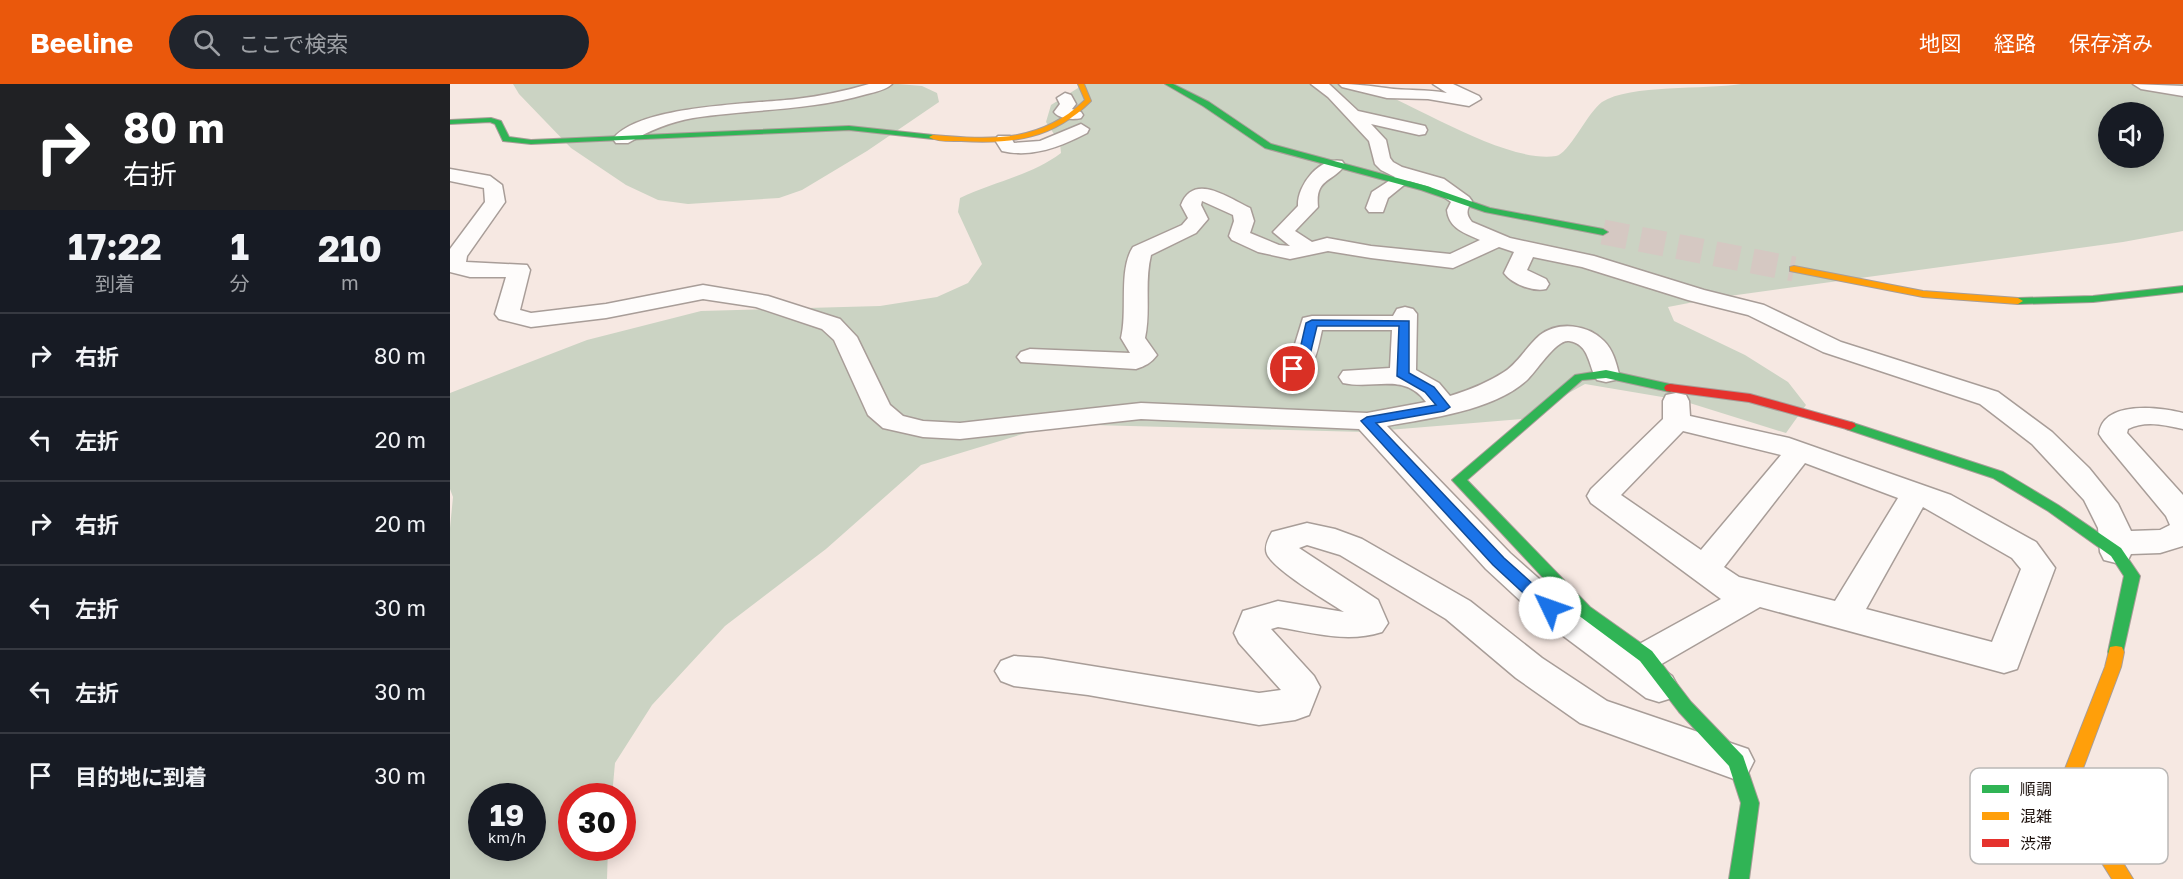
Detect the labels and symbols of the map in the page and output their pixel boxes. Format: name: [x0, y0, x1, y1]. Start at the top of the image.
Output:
pin: [1267, 343, 1318, 394]
position arrow: [1518, 576, 1582, 640]
legend: [1970, 768, 2168, 864]
text: 順調: [2020, 779, 2052, 799]
speed limit sign: 30: [558, 783, 636, 861]
text: 混雑: [2020, 806, 2052, 826]
text: 渋滞: [2020, 833, 2052, 853]

